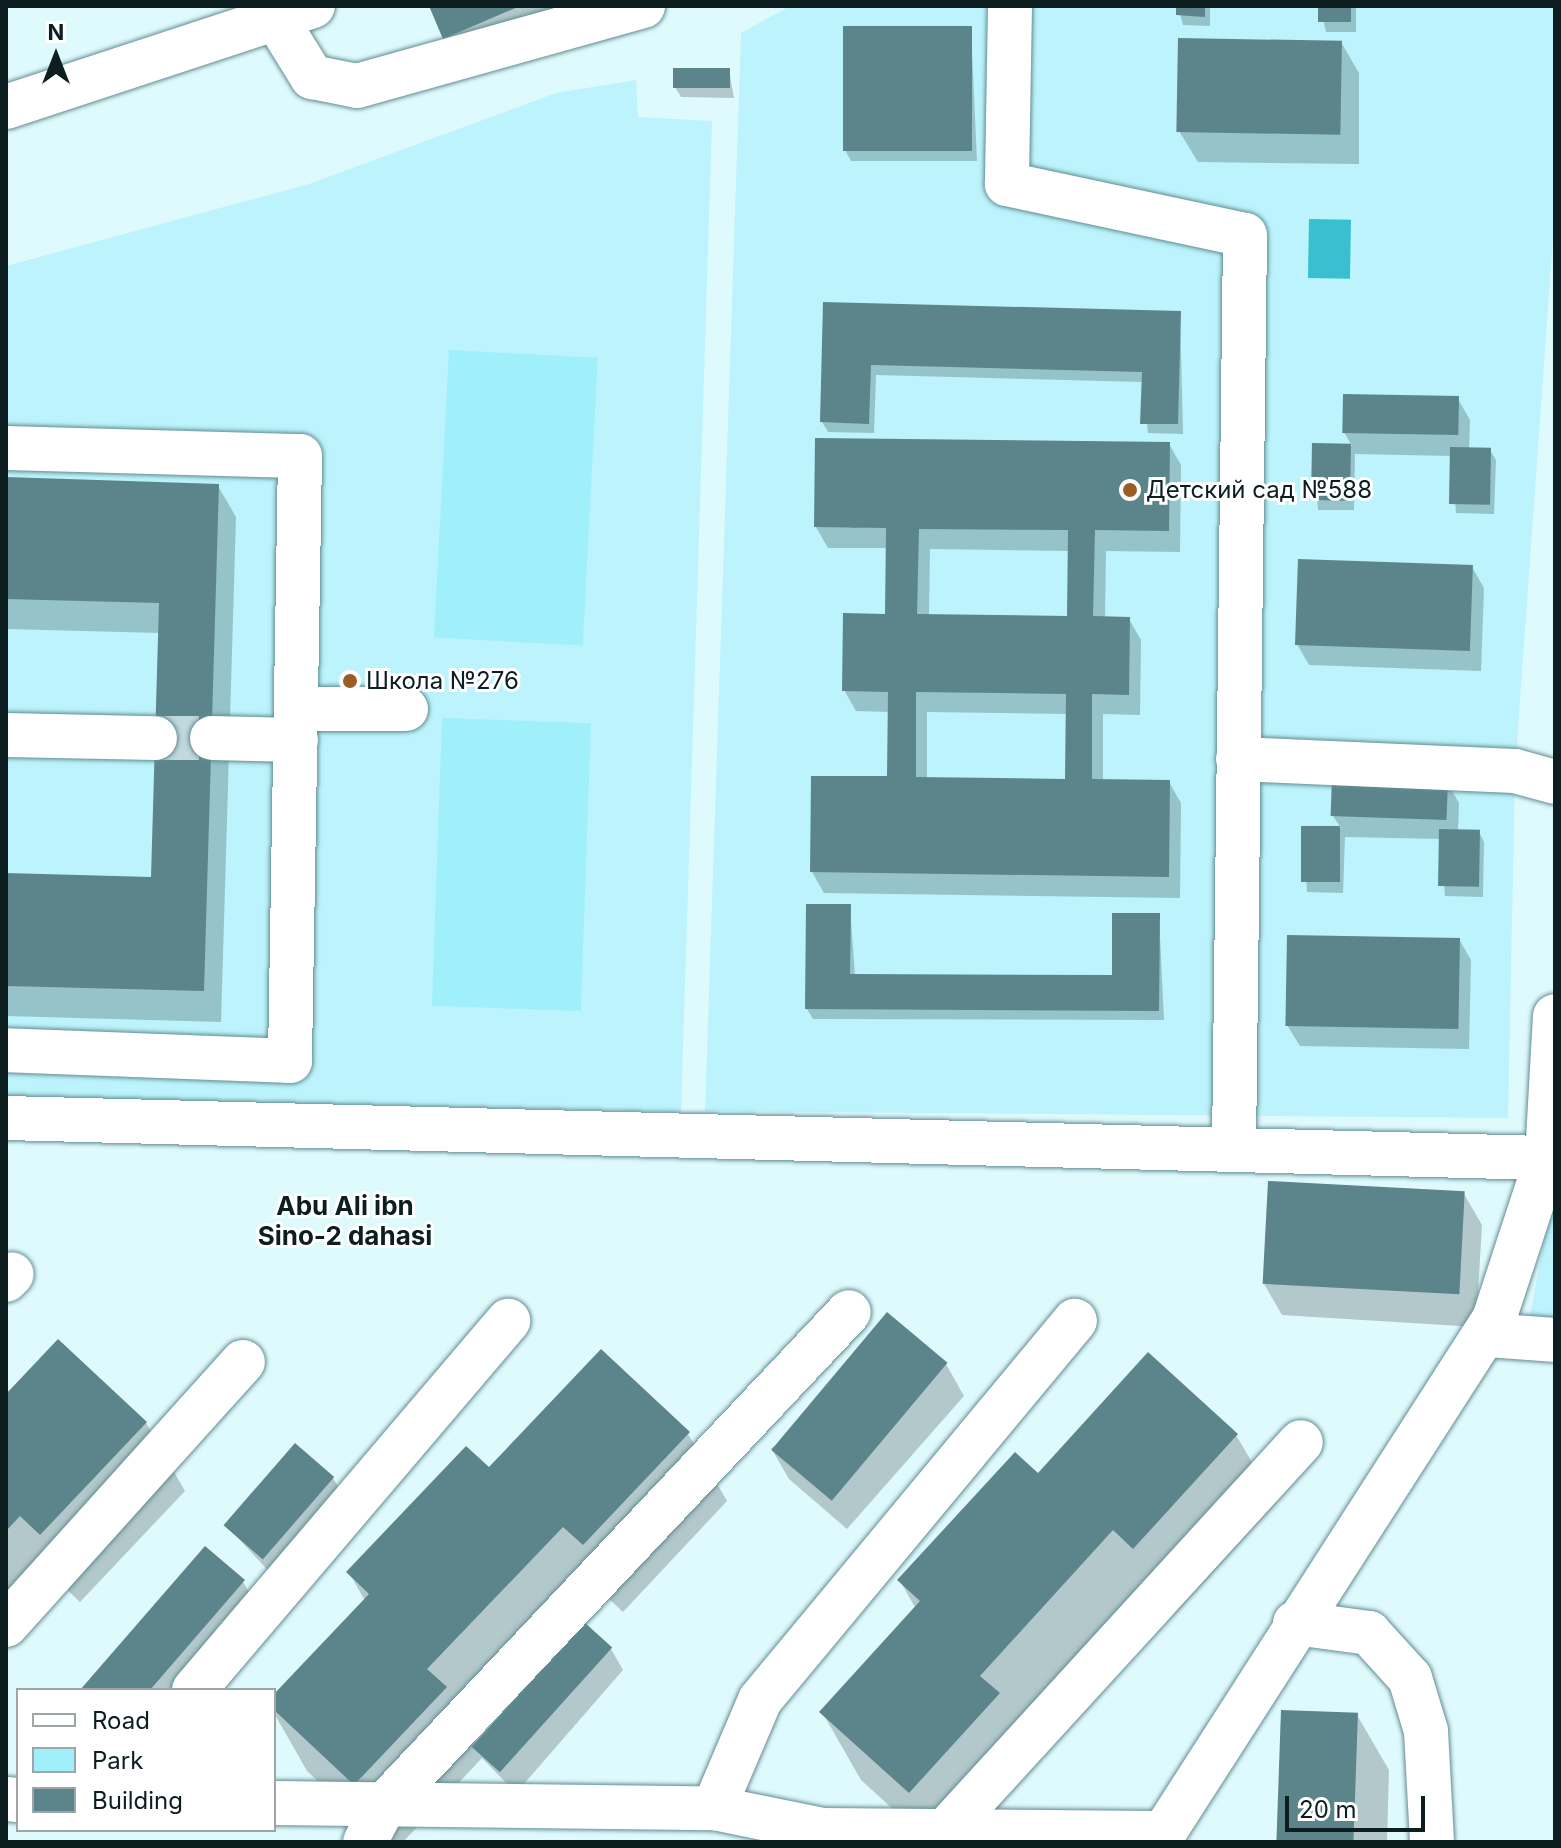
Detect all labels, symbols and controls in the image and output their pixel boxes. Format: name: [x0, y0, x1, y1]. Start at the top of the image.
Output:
north arrow: [16, 16, 96, 96]
text: N: [48, 19, 64, 45]
place label: Детский сад №588: [1146, 476, 1372, 504]
marker: Детский сад №588: [1121, 481, 1139, 499]
place label: Школа №276: [366, 667, 519, 695]
marker: Школа №276: [341, 672, 359, 690]
district label: Abu Ali ibn Sino-2 dahasi: [258, 1190, 432, 1252]
legend: [16, 1688, 276, 1832]
text: Road: [92, 1706, 150, 1735]
text: Park: [92, 1746, 143, 1775]
scale bar: [1289, 1780, 1429, 1830]
text: Building: [92, 1786, 183, 1815]
text: 20 m: [1299, 1795, 1357, 1824]

